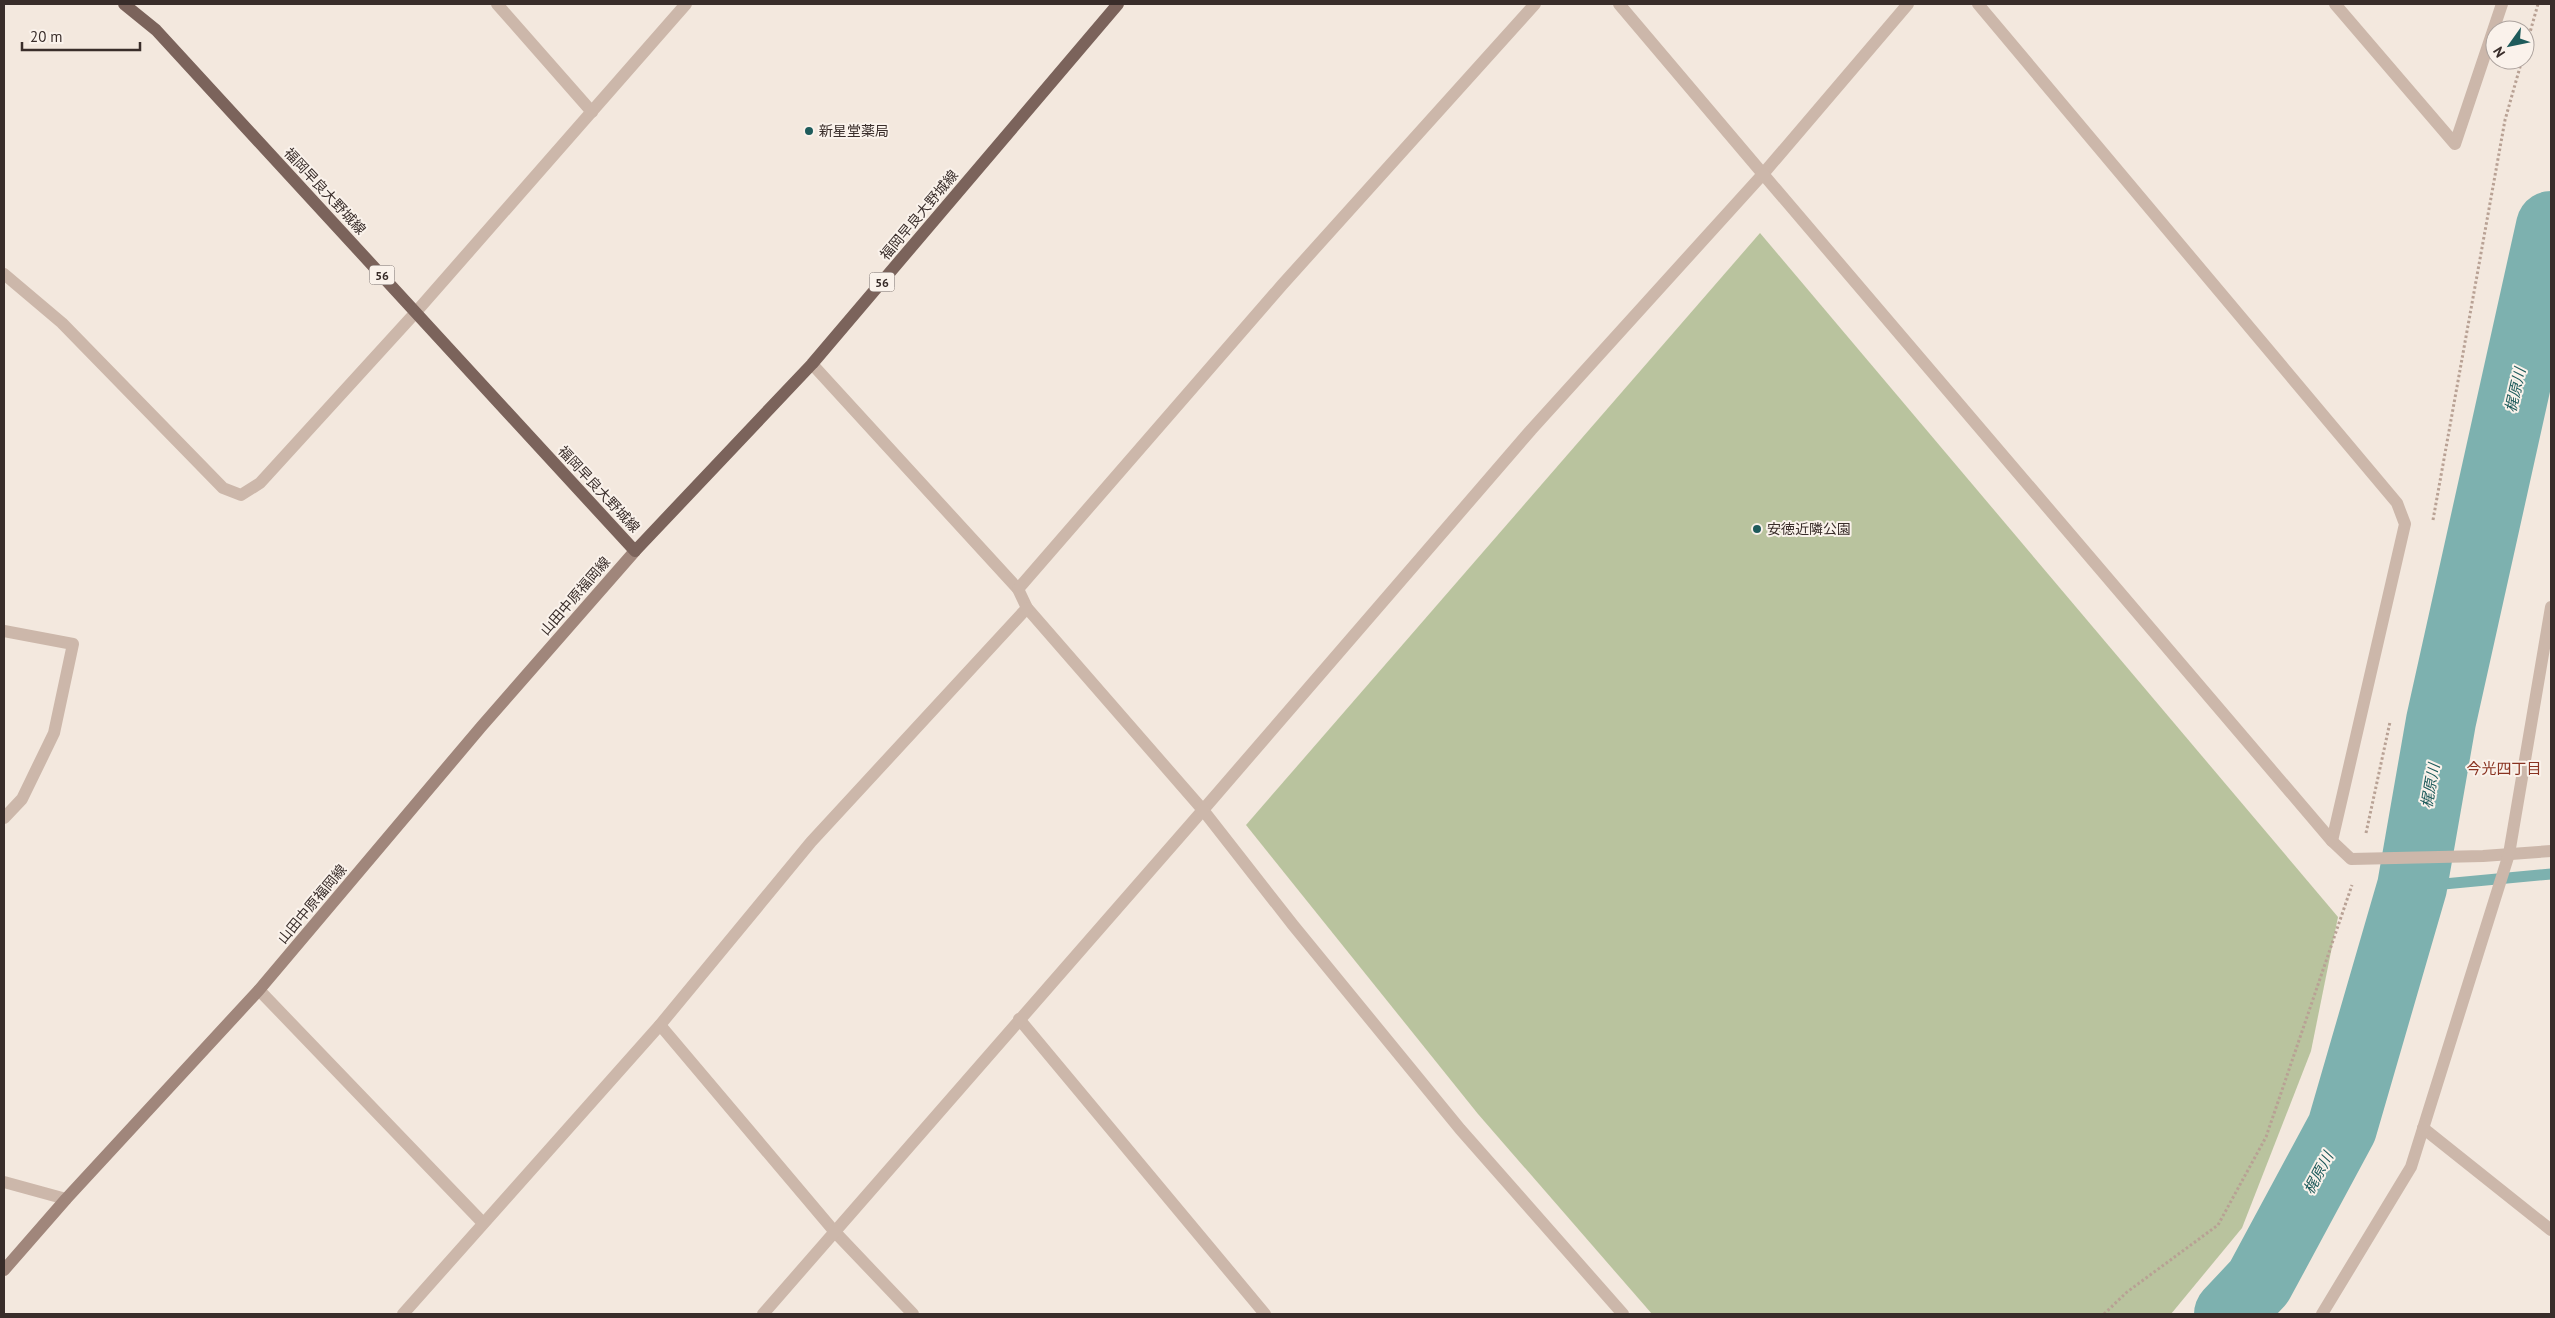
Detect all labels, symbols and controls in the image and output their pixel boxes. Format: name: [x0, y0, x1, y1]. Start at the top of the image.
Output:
scale bar: [22, 20, 140, 52]
north arrow: [2485, 20, 2535, 70]
text: 20 m: [30, 27, 63, 46]
text: N: [2489, 43, 2509, 61]
place label: 新星堂薬局: [819, 122, 889, 140]
marker: 新星堂薬局: [803, 125, 815, 137]
street label: 福岡早良大野城線: [280, 144, 370, 238]
street label: 福岡早良大野城線: [876, 166, 962, 264]
road number: 56: [370, 266, 394, 284]
road number: 56: [870, 272, 894, 292]
water label: 梶原川: [2501, 364, 2530, 414]
street label: 福岡早良大野城線: [554, 442, 644, 536]
place label: 安徳近隣公園: [1767, 520, 1851, 538]
marker: 安徳近隣公園: [1751, 523, 1763, 535]
street label: 山田中原福岡線: [536, 553, 614, 639]
district label: 今光四丁目: [2466, 759, 2542, 778]
water label: 梶原川: [2417, 760, 2444, 810]
street label: 山田中原福岡線: [274, 861, 350, 947]
water label: 梶原川: [2299, 1147, 2338, 1197]

